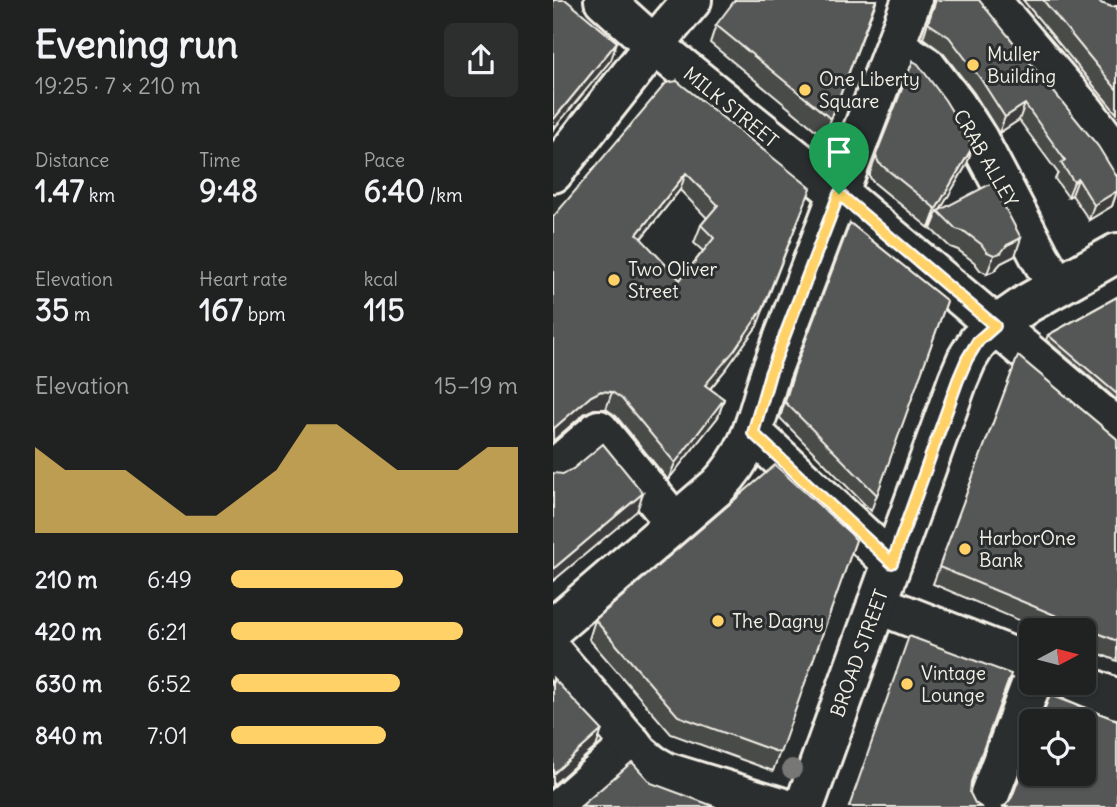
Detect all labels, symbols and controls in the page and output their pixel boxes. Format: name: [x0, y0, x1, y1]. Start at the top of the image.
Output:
text: Evening run: [35, 21, 238, 68]
button: share: [444, 23, 518, 97]
place label: Muller Building: [987, 42, 1056, 88]
marker: Muller Building: [965, 57, 981, 73]
street label: MILK STREET: [679, 61, 783, 153]
place label: One Liberty Square: [819, 67, 920, 113]
text: 19:25 · 7 × 210 m: [35, 71, 201, 100]
marker: One Liberty Square: [797, 82, 813, 98]
street label: CRAB ALLEY: [949, 105, 1024, 211]
pin: [809, 122, 869, 194]
icon: arrive: [820, 133, 858, 171]
text: Distance: [35, 148, 109, 172]
text: Time: [199, 148, 240, 172]
text: Pace: [364, 148, 405, 172]
text: 1.47: [35, 172, 84, 210]
text: 9:48: [199, 172, 258, 210]
text: 6:40: [364, 172, 425, 210]
text: km: [84, 183, 115, 207]
text: /km: [425, 183, 463, 207]
place label: Two Oliver Street: [628, 257, 718, 303]
text: Elevation: [35, 267, 113, 291]
text: Heart rate: [199, 267, 287, 291]
text: kcal: [364, 267, 398, 291]
marker: Two Oliver Street: [606, 272, 622, 288]
text: 35: [35, 291, 69, 329]
text: 167: [199, 291, 243, 329]
text: 115: [364, 291, 405, 329]
text: m: [69, 302, 90, 326]
text: bpm: [243, 302, 286, 326]
text: Elevation: [35, 371, 129, 400]
text: 15–19 m: [435, 371, 518, 400]
place label: HarborOne Bank: [979, 526, 1076, 572]
marker: HarborOne Bank: [957, 541, 973, 557]
text: 210 m: [35, 565, 98, 594]
text: 6:49: [147, 565, 192, 594]
street label: BROAD STREET: [825, 586, 893, 720]
place label: The Dagny: [732, 609, 824, 633]
marker: The Dagny: [710, 613, 726, 629]
text: 420 m: [35, 617, 102, 646]
text: 6:21: [147, 617, 187, 646]
north arrow: [1019, 618, 1095, 695]
map controls: [1019, 618, 1096, 786]
place label: Vintage Lounge: [921, 661, 986, 707]
text: 630 m: [35, 669, 102, 698]
text: 6:52: [147, 669, 191, 698]
marker: Vintage Lounge: [899, 676, 915, 692]
button: locate: [1019, 709, 1096, 786]
text: 840 m: [35, 721, 102, 750]
text: 7:01: [147, 721, 188, 750]

